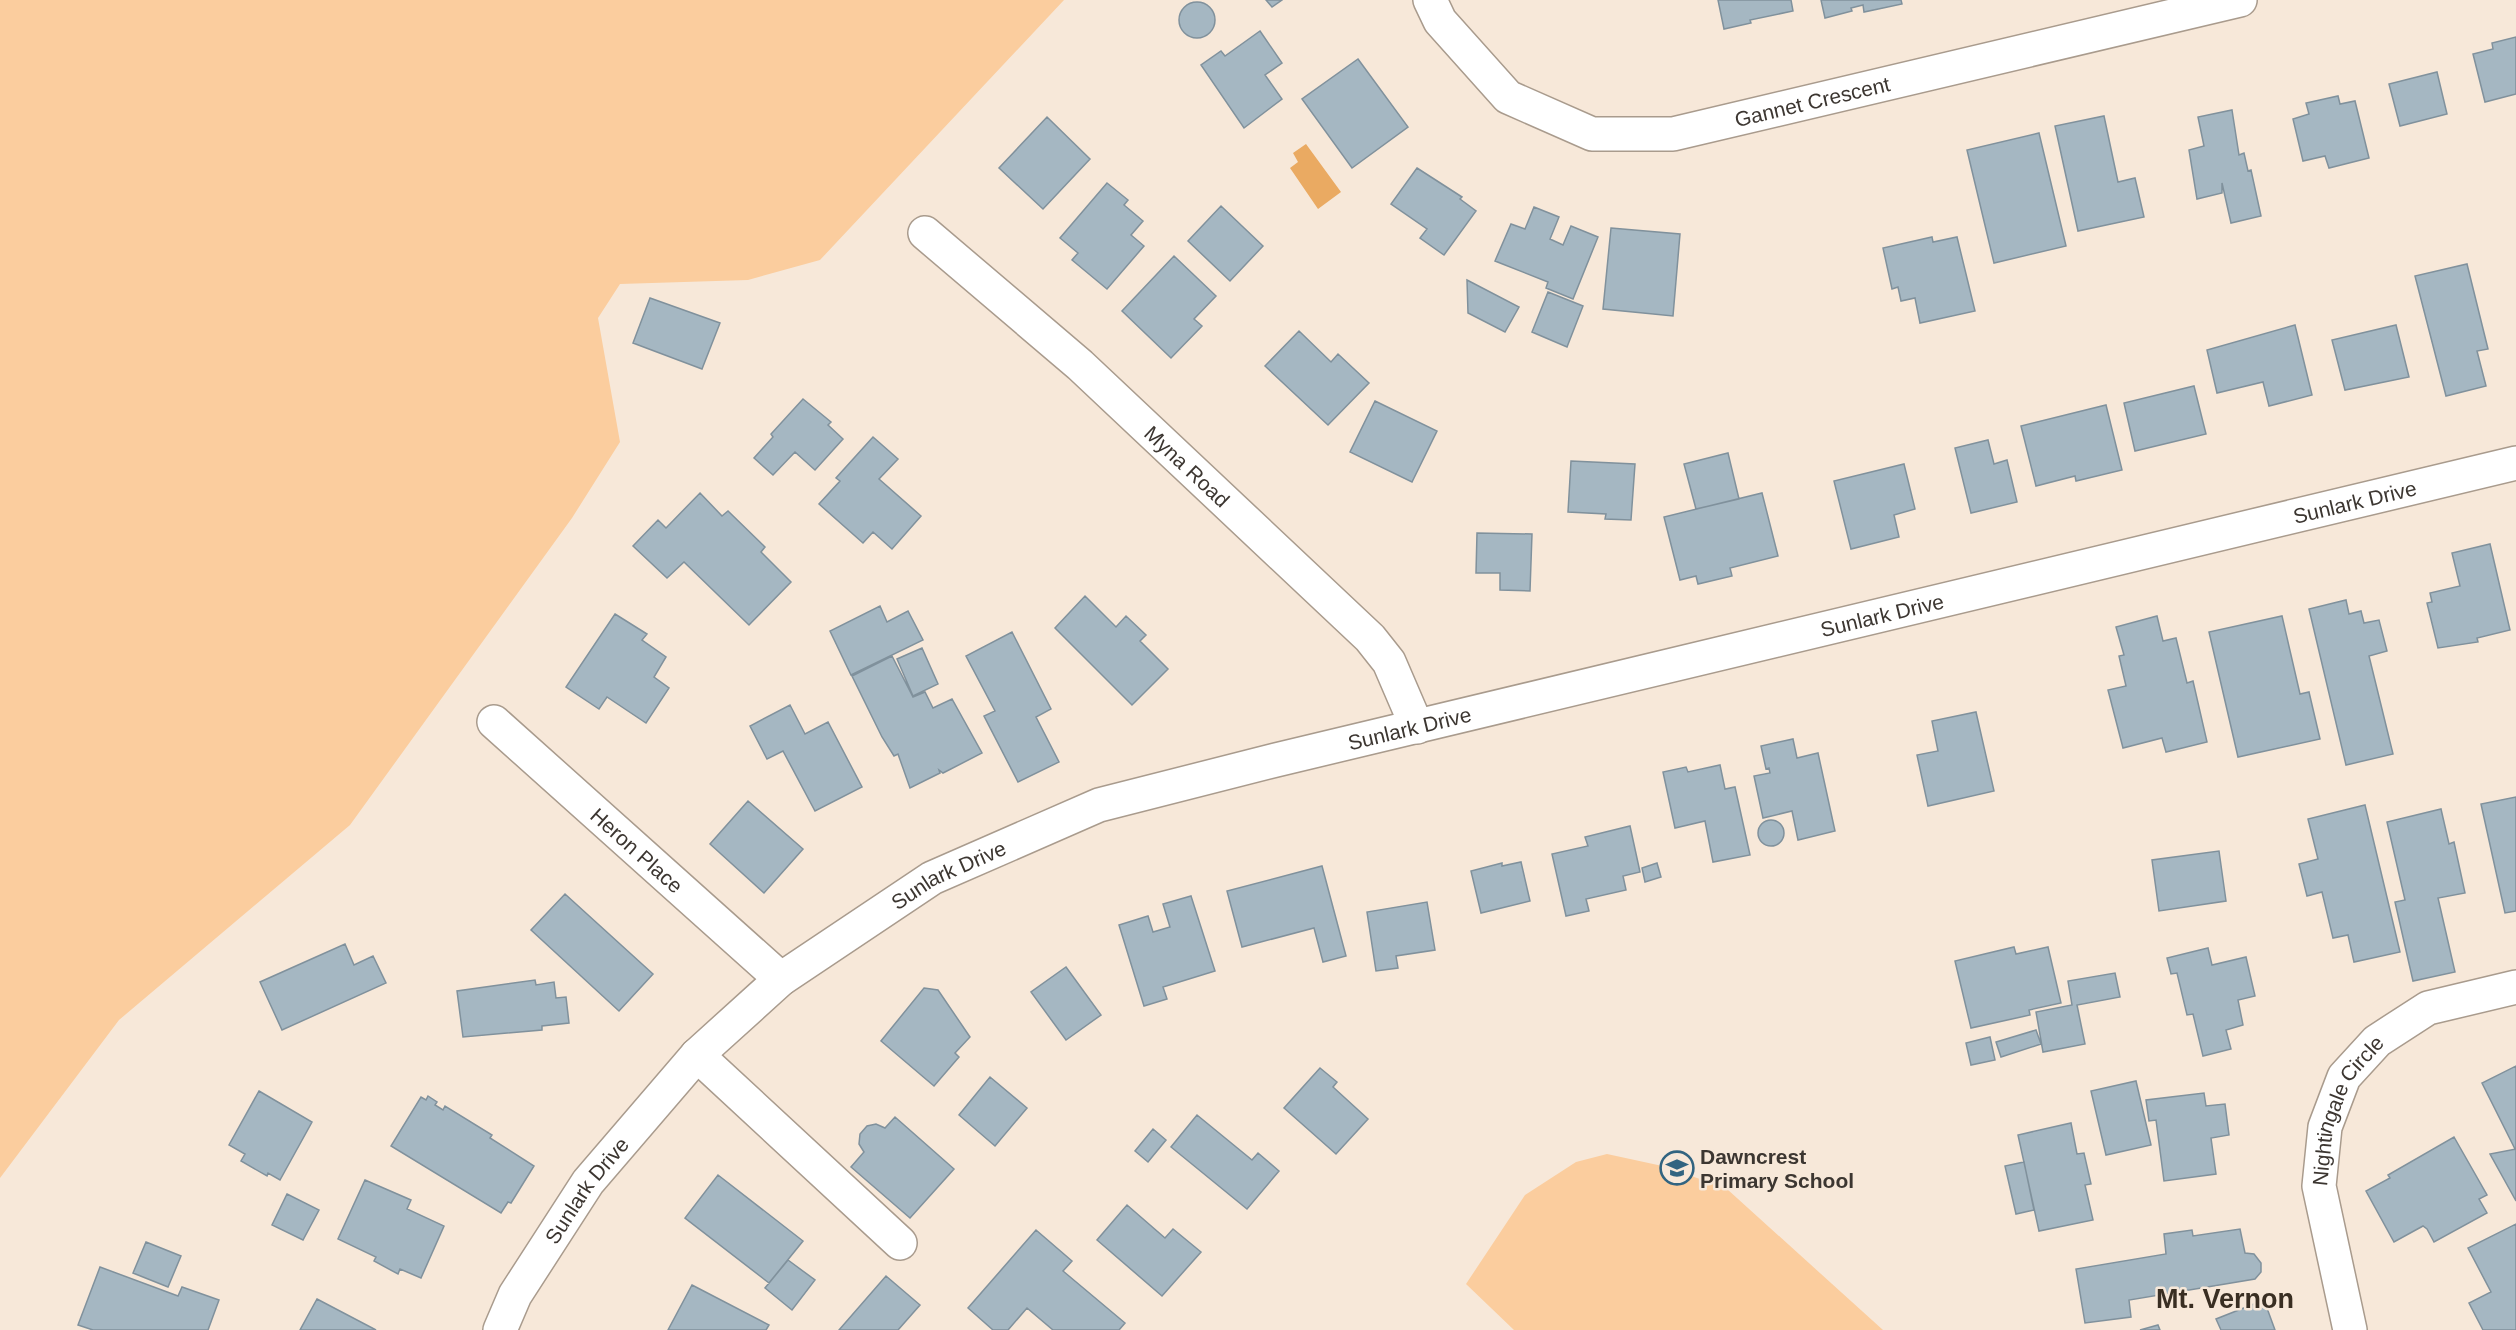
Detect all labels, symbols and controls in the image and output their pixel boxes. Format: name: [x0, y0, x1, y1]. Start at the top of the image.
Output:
street label: Gannet Crescent: [1732, 72, 1892, 131]
street label: Myna Road: [1140, 421, 1234, 511]
street label: Sunlark Drive: [2291, 476, 2419, 528]
street label: Sunlark Drive: [1818, 589, 1946, 641]
street label: Sunlark Drive: [1345, 702, 1473, 754]
street label: Heron Place: [586, 803, 688, 897]
street label: Sunlark Drive: [887, 836, 1009, 914]
street label: Nightingale Circle: [2308, 1031, 2388, 1187]
street label: Sunlark Drive: [540, 1132, 633, 1248]
place label: Dawncrest Primary School: [1700, 1145, 1854, 1192]
school or university icon: Dawncrest Primary School: [1659, 1150, 1695, 1186]
district label: Mt. Vernon: [2156, 1284, 2294, 1314]

